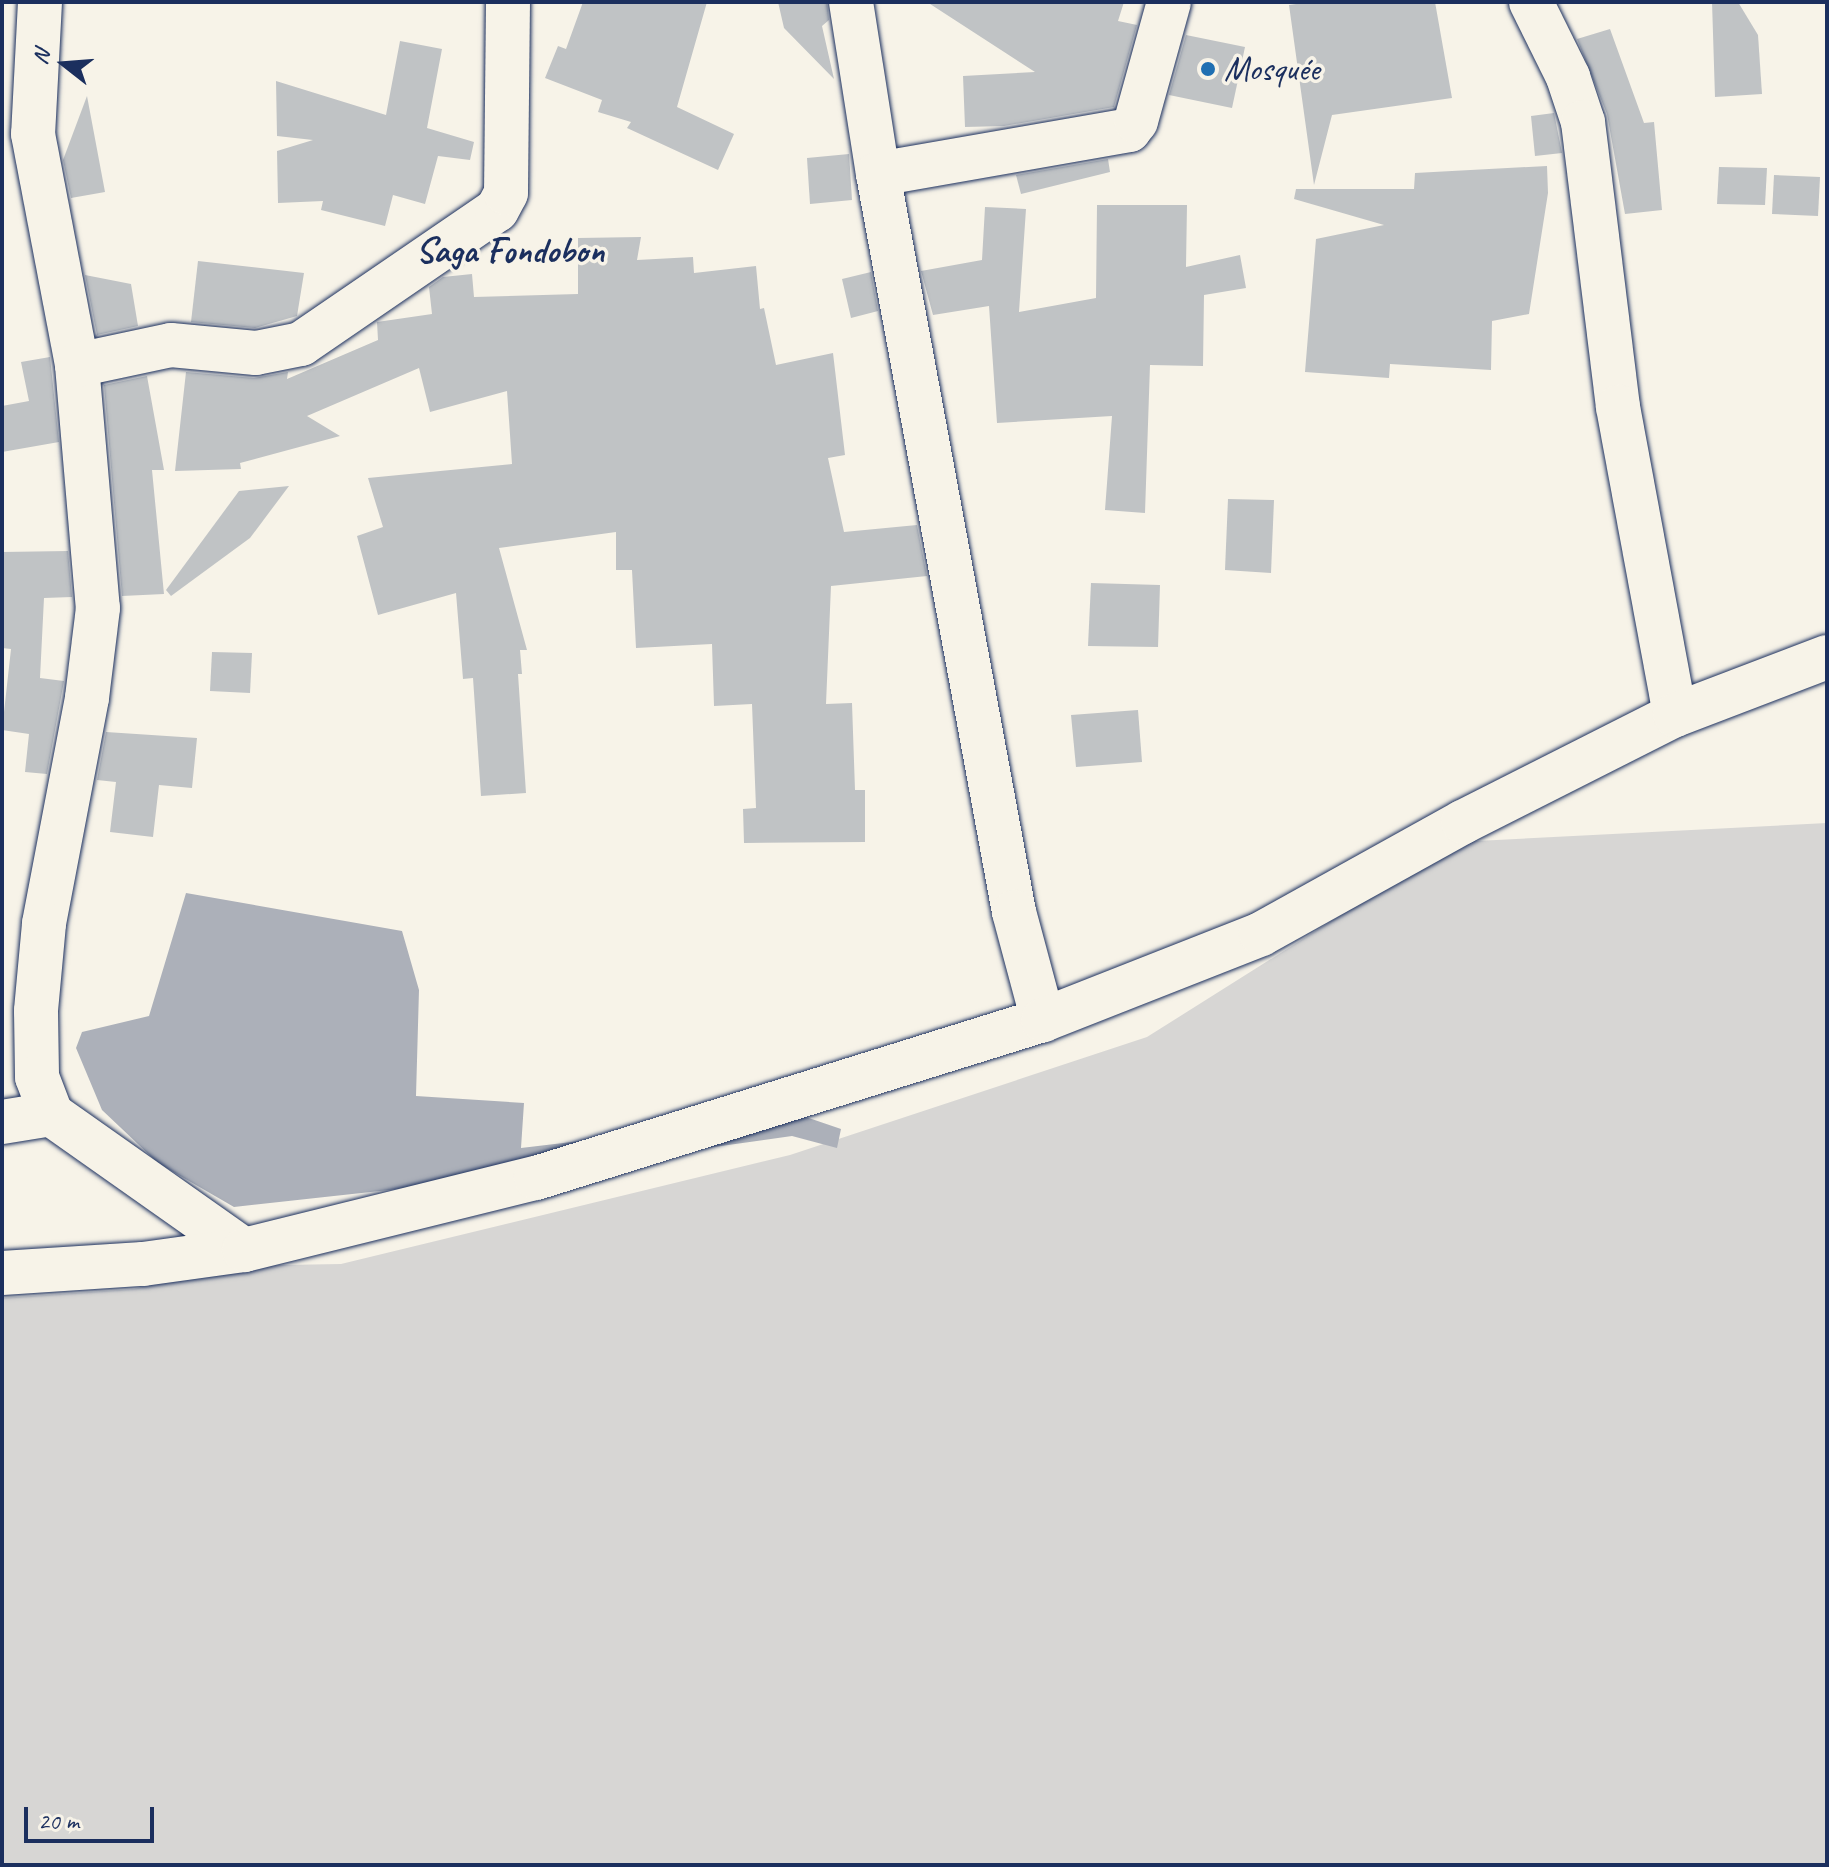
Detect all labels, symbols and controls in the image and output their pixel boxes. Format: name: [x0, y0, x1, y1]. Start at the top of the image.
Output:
north arrow: [24, 24, 104, 104]
text: N: [26, 46, 56, 68]
place label: Mosquée: [1224, 49, 1320, 89]
marker: Mosquée: [1199, 60, 1217, 78]
district label: Saga Fondobon: [416, 229, 604, 273]
scale bar: [28, 1791, 158, 1841]
text: 20 m: [38, 1806, 79, 1836]

